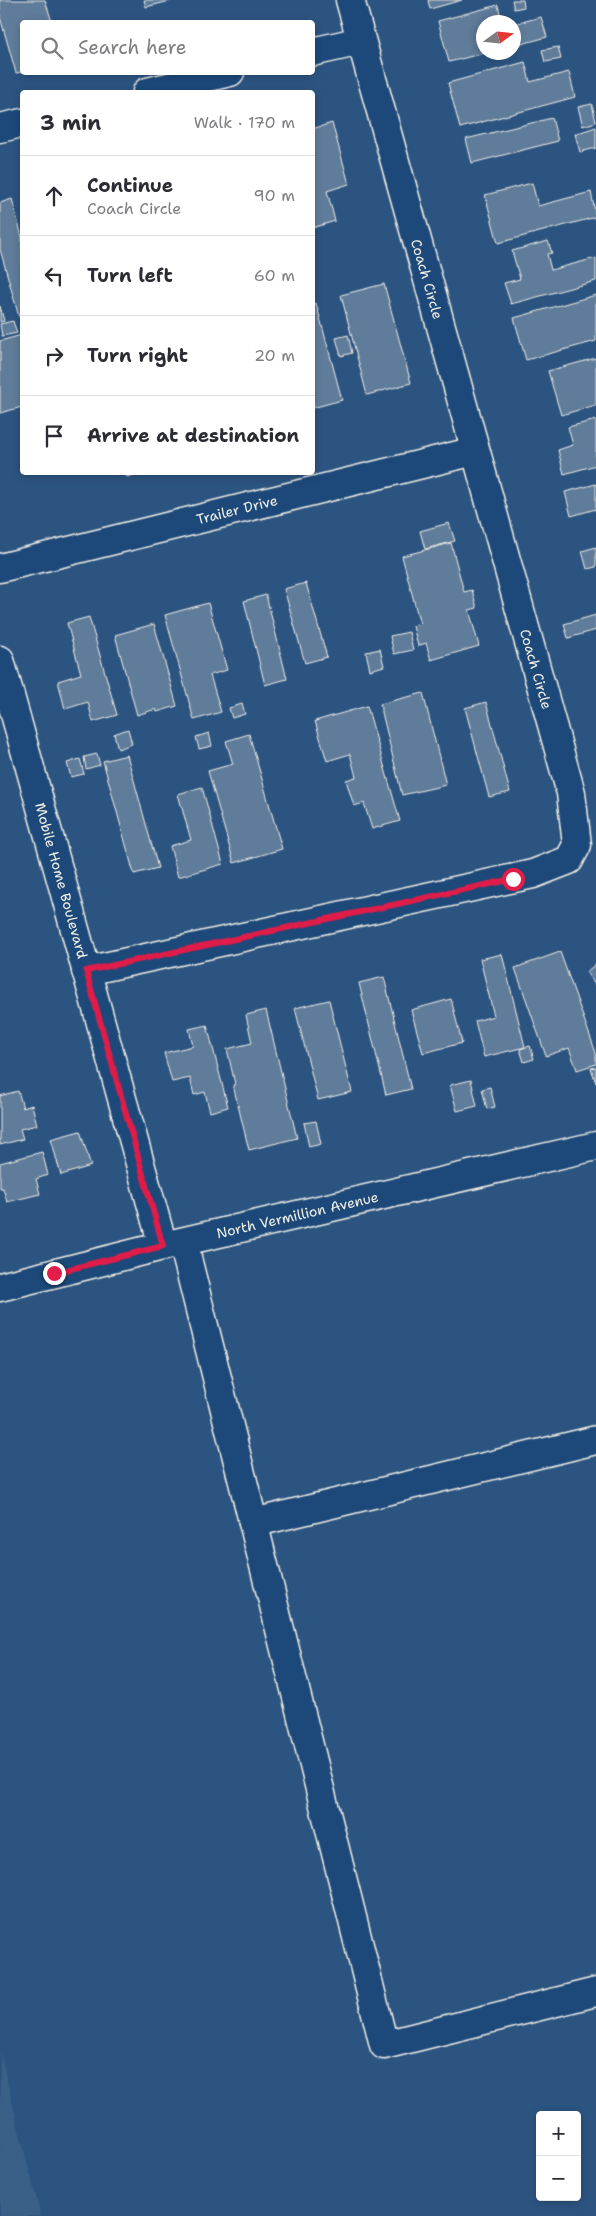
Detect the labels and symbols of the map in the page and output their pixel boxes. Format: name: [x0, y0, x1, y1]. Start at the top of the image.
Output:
north arrow: [476, 15, 521, 60]
street label: Coach Circle: [407, 237, 447, 321]
street label: Trailer Drive: [194, 491, 280, 528]
street label: Coach Circle: [516, 627, 556, 711]
street label: Mobile Home Boulevard: [31, 801, 92, 961]
route start: [502, 868, 525, 891]
street label: North Vermillion Avenue: [215, 1188, 380, 1242]
route end: [43, 1262, 66, 1285]

